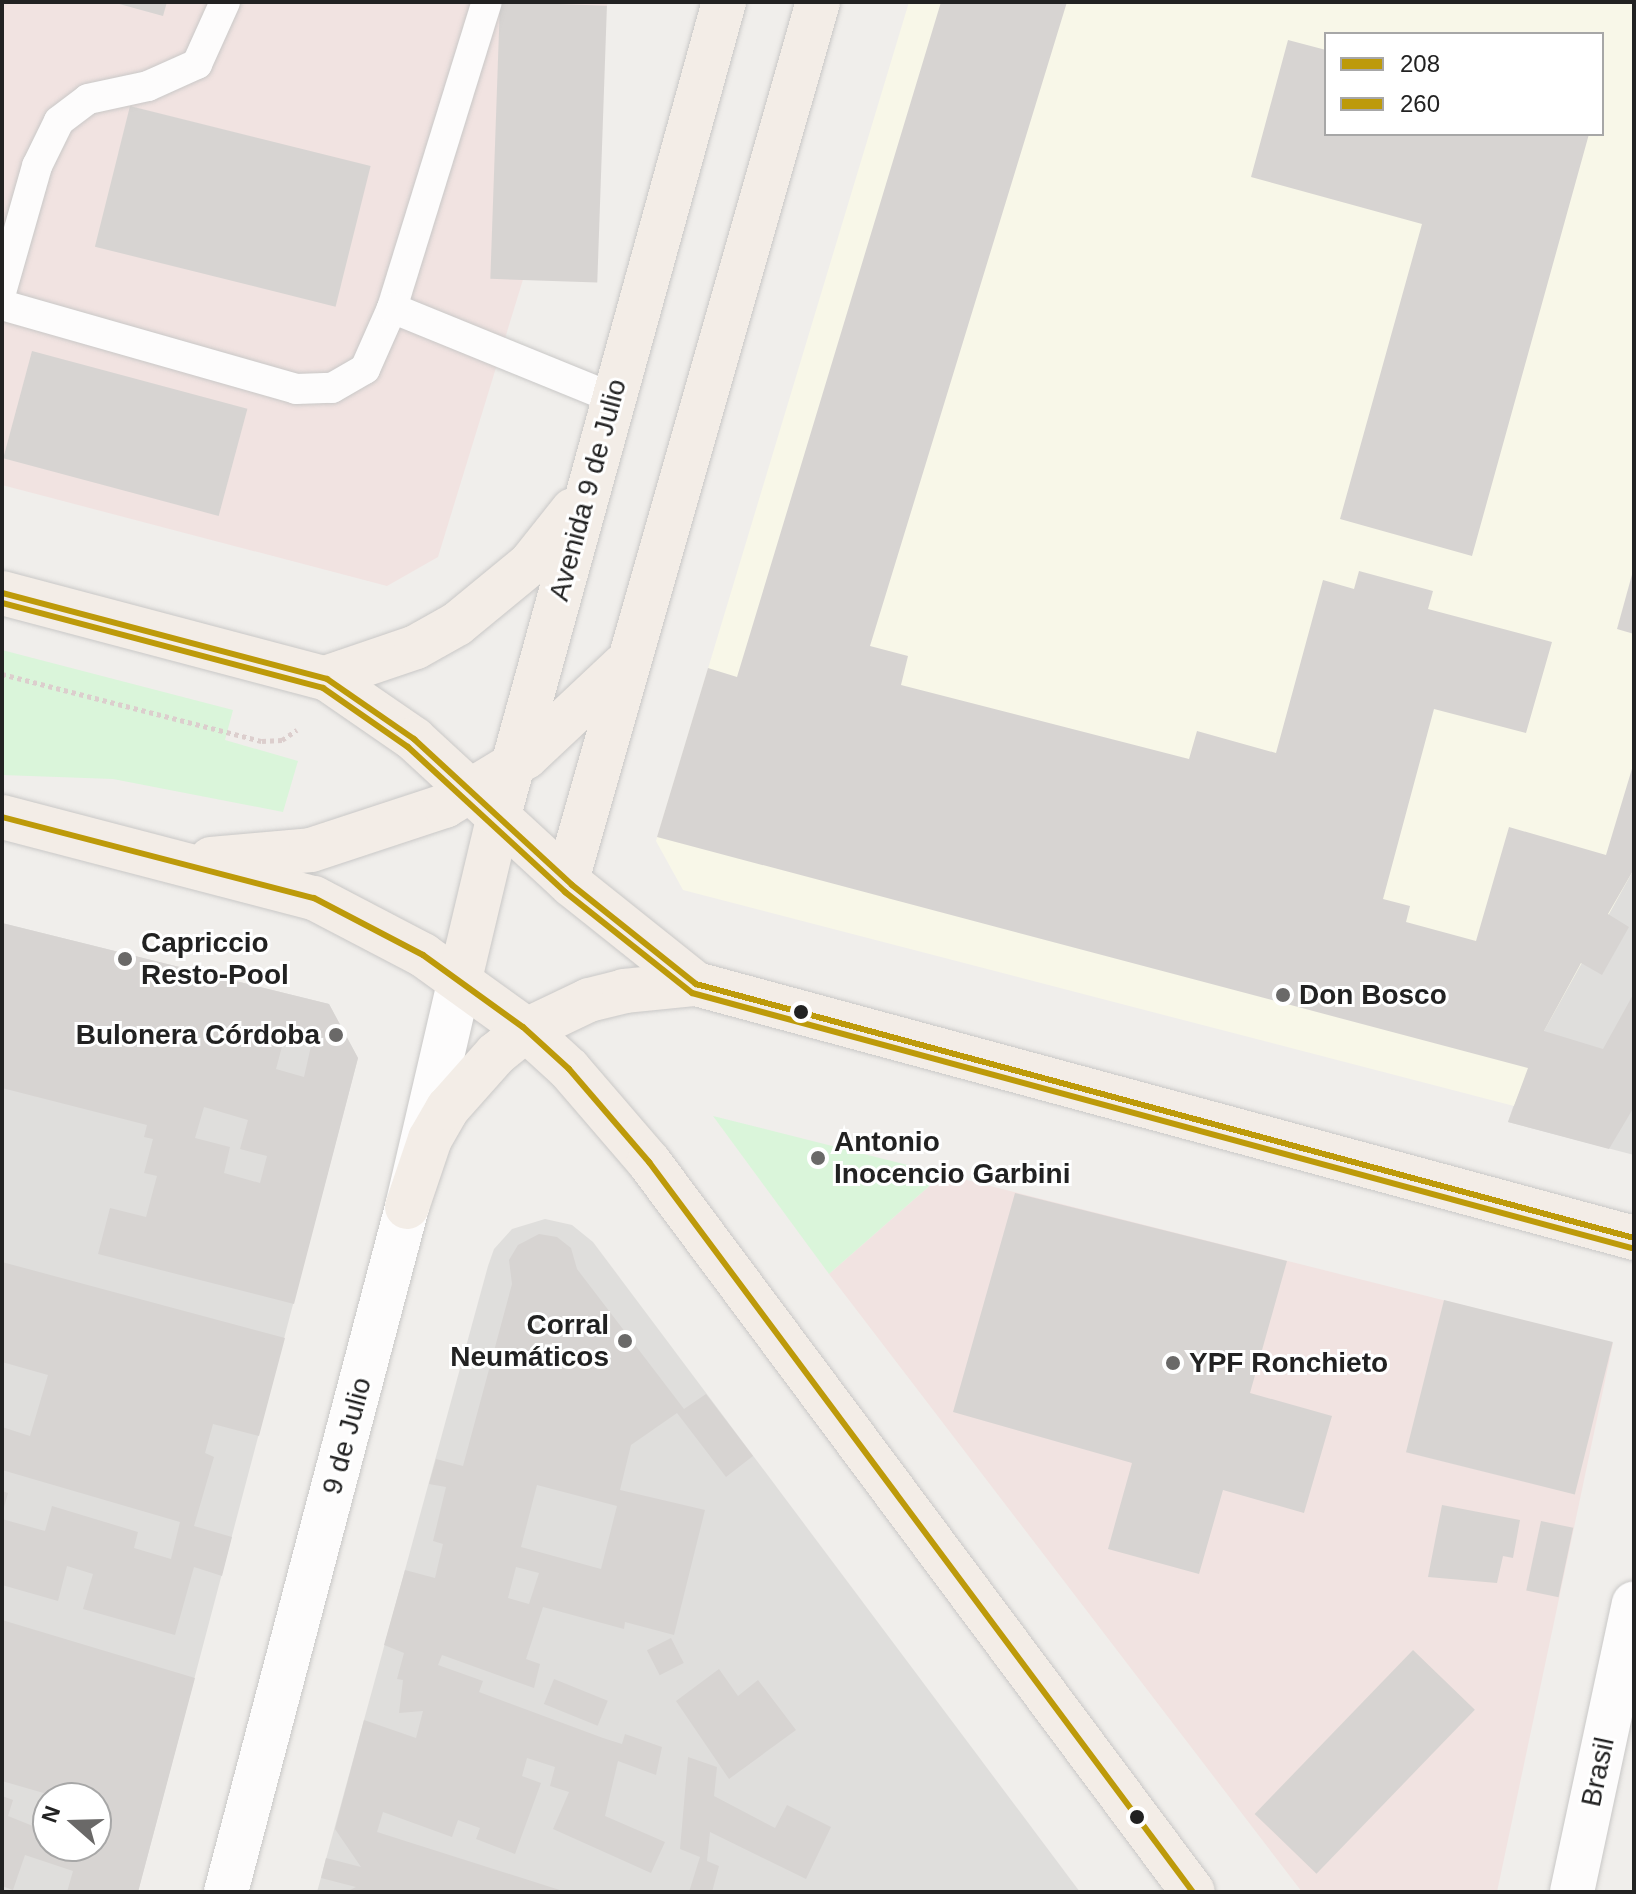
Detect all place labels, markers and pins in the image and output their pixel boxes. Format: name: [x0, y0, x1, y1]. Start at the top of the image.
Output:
place label: Capriccio Resto-Pool: [141, 926, 289, 992]
marker: Capriccio Resto-Pool: [116, 950, 134, 968]
place label: Don Bosco: [1299, 978, 1447, 1012]
marker: Don Bosco: [1274, 986, 1292, 1004]
unlabelled marker: [793, 1004, 809, 1020]
place label: Bulonera Córdoba: [76, 1018, 320, 1052]
marker: Bulonera Córdoba: [327, 1026, 345, 1044]
place label: Antonio Inocencio Garbini: [834, 1125, 1070, 1191]
marker: Antonio Inocencio Garbini: [809, 1149, 827, 1167]
place label: Corral Neumáticos: [450, 1308, 609, 1374]
marker: Corral Neumáticos: [616, 1332, 634, 1350]
place label: YPF Ronchieto: [1189, 1346, 1388, 1380]
marker: YPF Ronchieto: [1164, 1354, 1182, 1372]
unlabelled marker: [1129, 1809, 1145, 1825]

